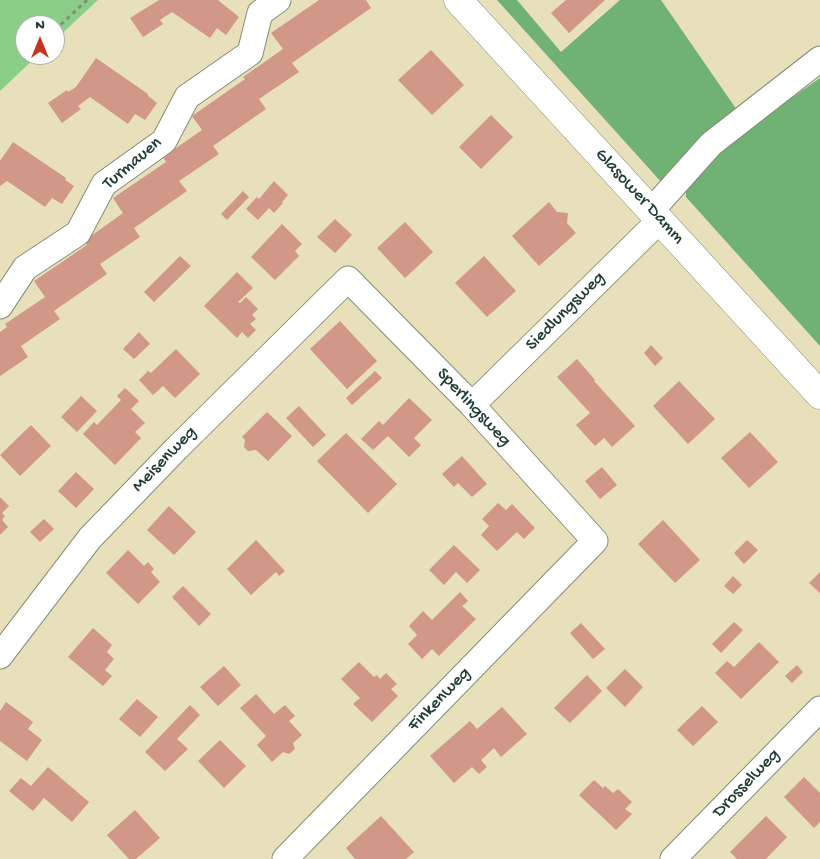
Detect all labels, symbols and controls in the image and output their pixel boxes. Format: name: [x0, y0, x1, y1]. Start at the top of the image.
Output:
north arrow: [15, 15, 65, 65]
text: N: [35, 17, 45, 34]
street label: Turmauen: [99, 133, 167, 195]
street label: Glasower Damm: [589, 145, 689, 249]
street label: Siedlungsweg: [522, 268, 610, 356]
street label: Sperlingsweg: [431, 364, 515, 452]
street label: Meisenweg: [128, 422, 202, 498]
street label: Finkenweg: [404, 663, 476, 737]
street label: Drosselweg: [709, 745, 785, 823]

